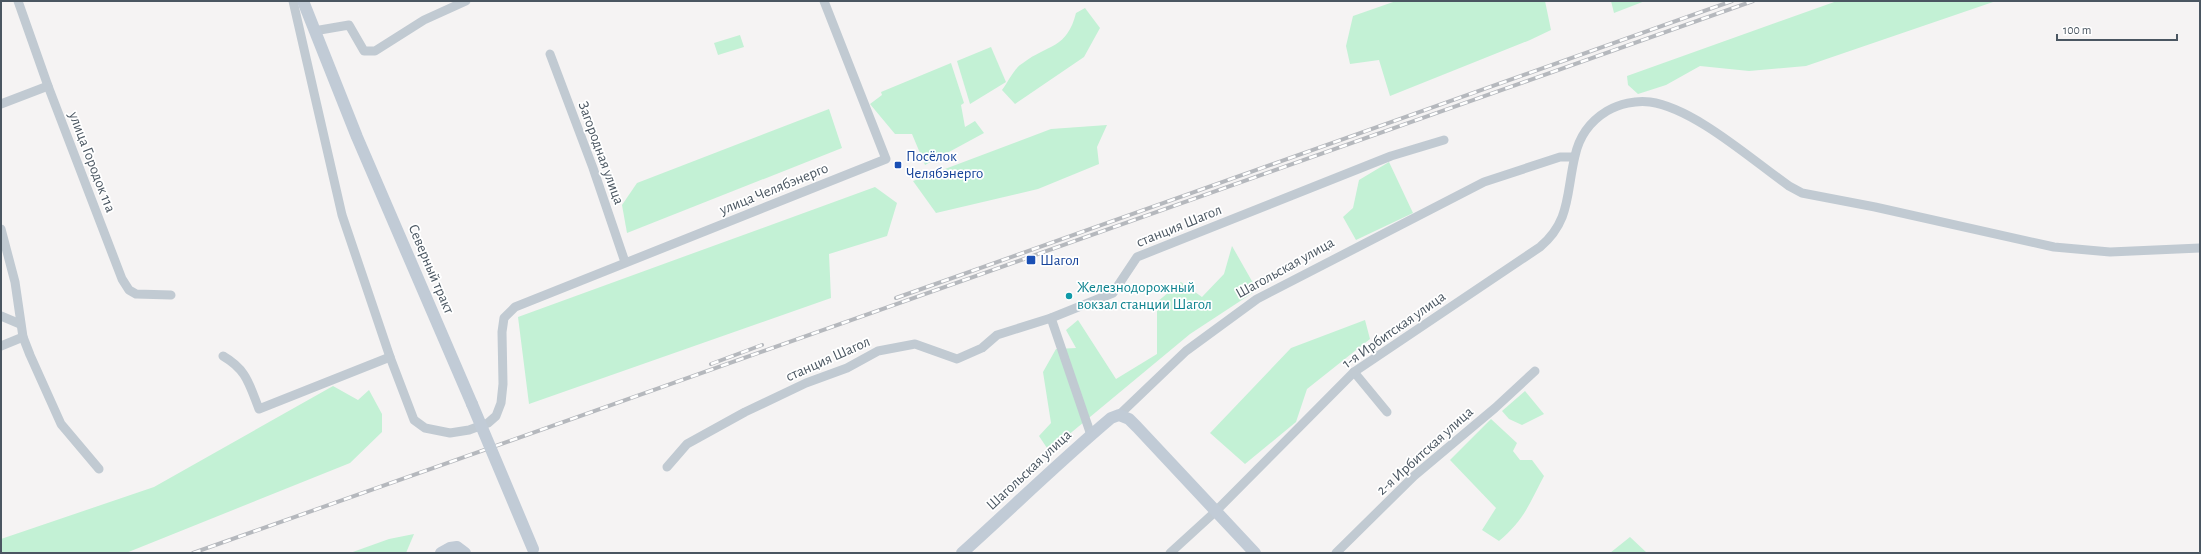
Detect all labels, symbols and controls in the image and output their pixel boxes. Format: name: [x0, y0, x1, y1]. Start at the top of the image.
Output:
scale bar: [2057, 16, 2177, 42]
text: 100 m: [2063, 24, 2091, 36]
street label: Загородная улица: [575, 99, 627, 207]
street label: улица Городок 11а: [66, 109, 118, 214]
place label: Посёлок Челябэнерго: [906, 149, 983, 181]
street label: улица Челябэнерго: [717, 160, 830, 218]
marker: Посёлок Челябэнерго: [893, 160, 903, 170]
street label: станция Шагол: [1134, 202, 1224, 250]
street label: Северный тракт: [405, 222, 457, 317]
street label: Шагольская улица: [1233, 235, 1337, 301]
place label: Шагол: [1040, 253, 1079, 268]
marker: Шагол: [1025, 254, 1037, 266]
place label: Железнодорожный вокзал станции Шагол: [1077, 280, 1212, 312]
street label: 1-я Ирбитская улица: [1340, 289, 1448, 371]
marker: Железнодорожный вокзал станции Шагол: [1064, 291, 1074, 301]
street label: станция Шагол: [784, 334, 872, 384]
street label: 2-я Ирбитская улица: [1374, 404, 1476, 498]
street label: Шагольская улица: [984, 427, 1074, 513]

